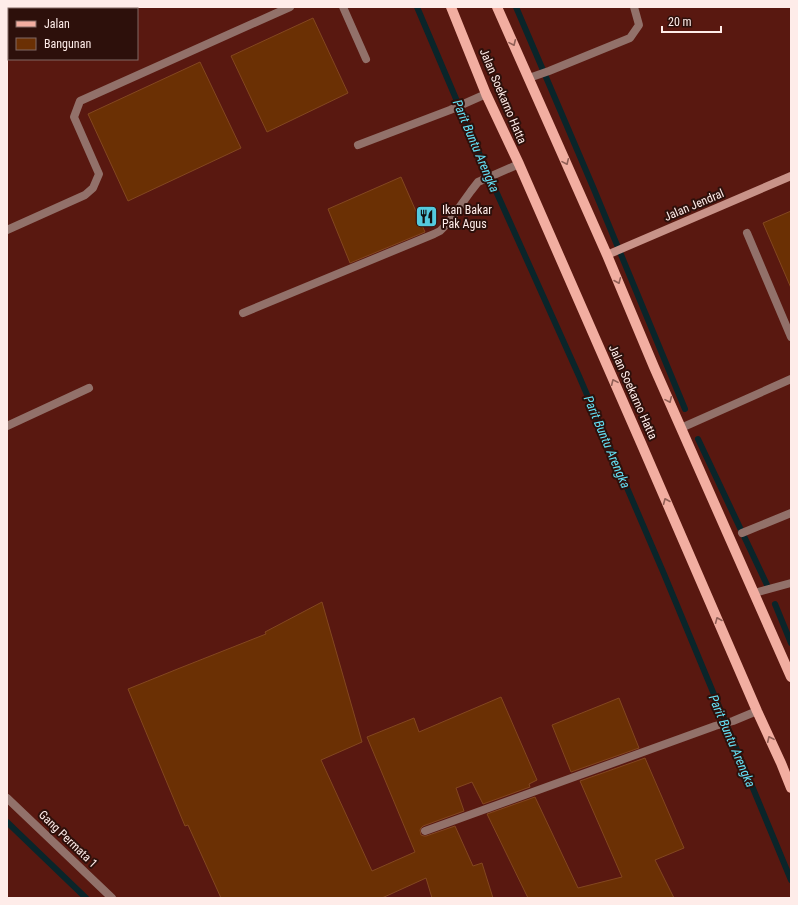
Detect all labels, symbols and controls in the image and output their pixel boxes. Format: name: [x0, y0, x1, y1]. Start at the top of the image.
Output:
legend: [8, 8, 138, 60]
scale bar: [662, 8, 721, 34]
text: 20 m: [668, 15, 692, 29]
text: Jalan: [44, 17, 70, 31]
text: Bangunan: [44, 37, 91, 51]
one-way arrow: [508, 38, 516, 46]
street label: Jalan Soekarno Hatta: [477, 46, 529, 146]
water label: Parit Buntu Arengka: [450, 97, 502, 195]
one-way arrow: [561, 158, 569, 165]
street label: Jalan Jendral: [662, 186, 726, 224]
place label: Ikan Bakar Pak Agus: [442, 203, 492, 231]
restaurant icon: Ikan Bakar Pak Agus: [414, 204, 440, 230]
one-way arrow: [613, 277, 621, 284]
street label: Jalan Soekarno Hatta: [606, 343, 660, 442]
one-way arrow: [611, 378, 619, 386]
water label: Parit Buntu Arengka: [581, 393, 633, 491]
one-way arrow: [664, 396, 672, 404]
one-way arrow: [663, 497, 671, 505]
one-way arrow: [715, 617, 723, 625]
water label: Parit Buntu Arengka: [706, 692, 758, 790]
one-way arrow: [767, 736, 775, 744]
street label: Gang Permata 1: [36, 808, 100, 870]

